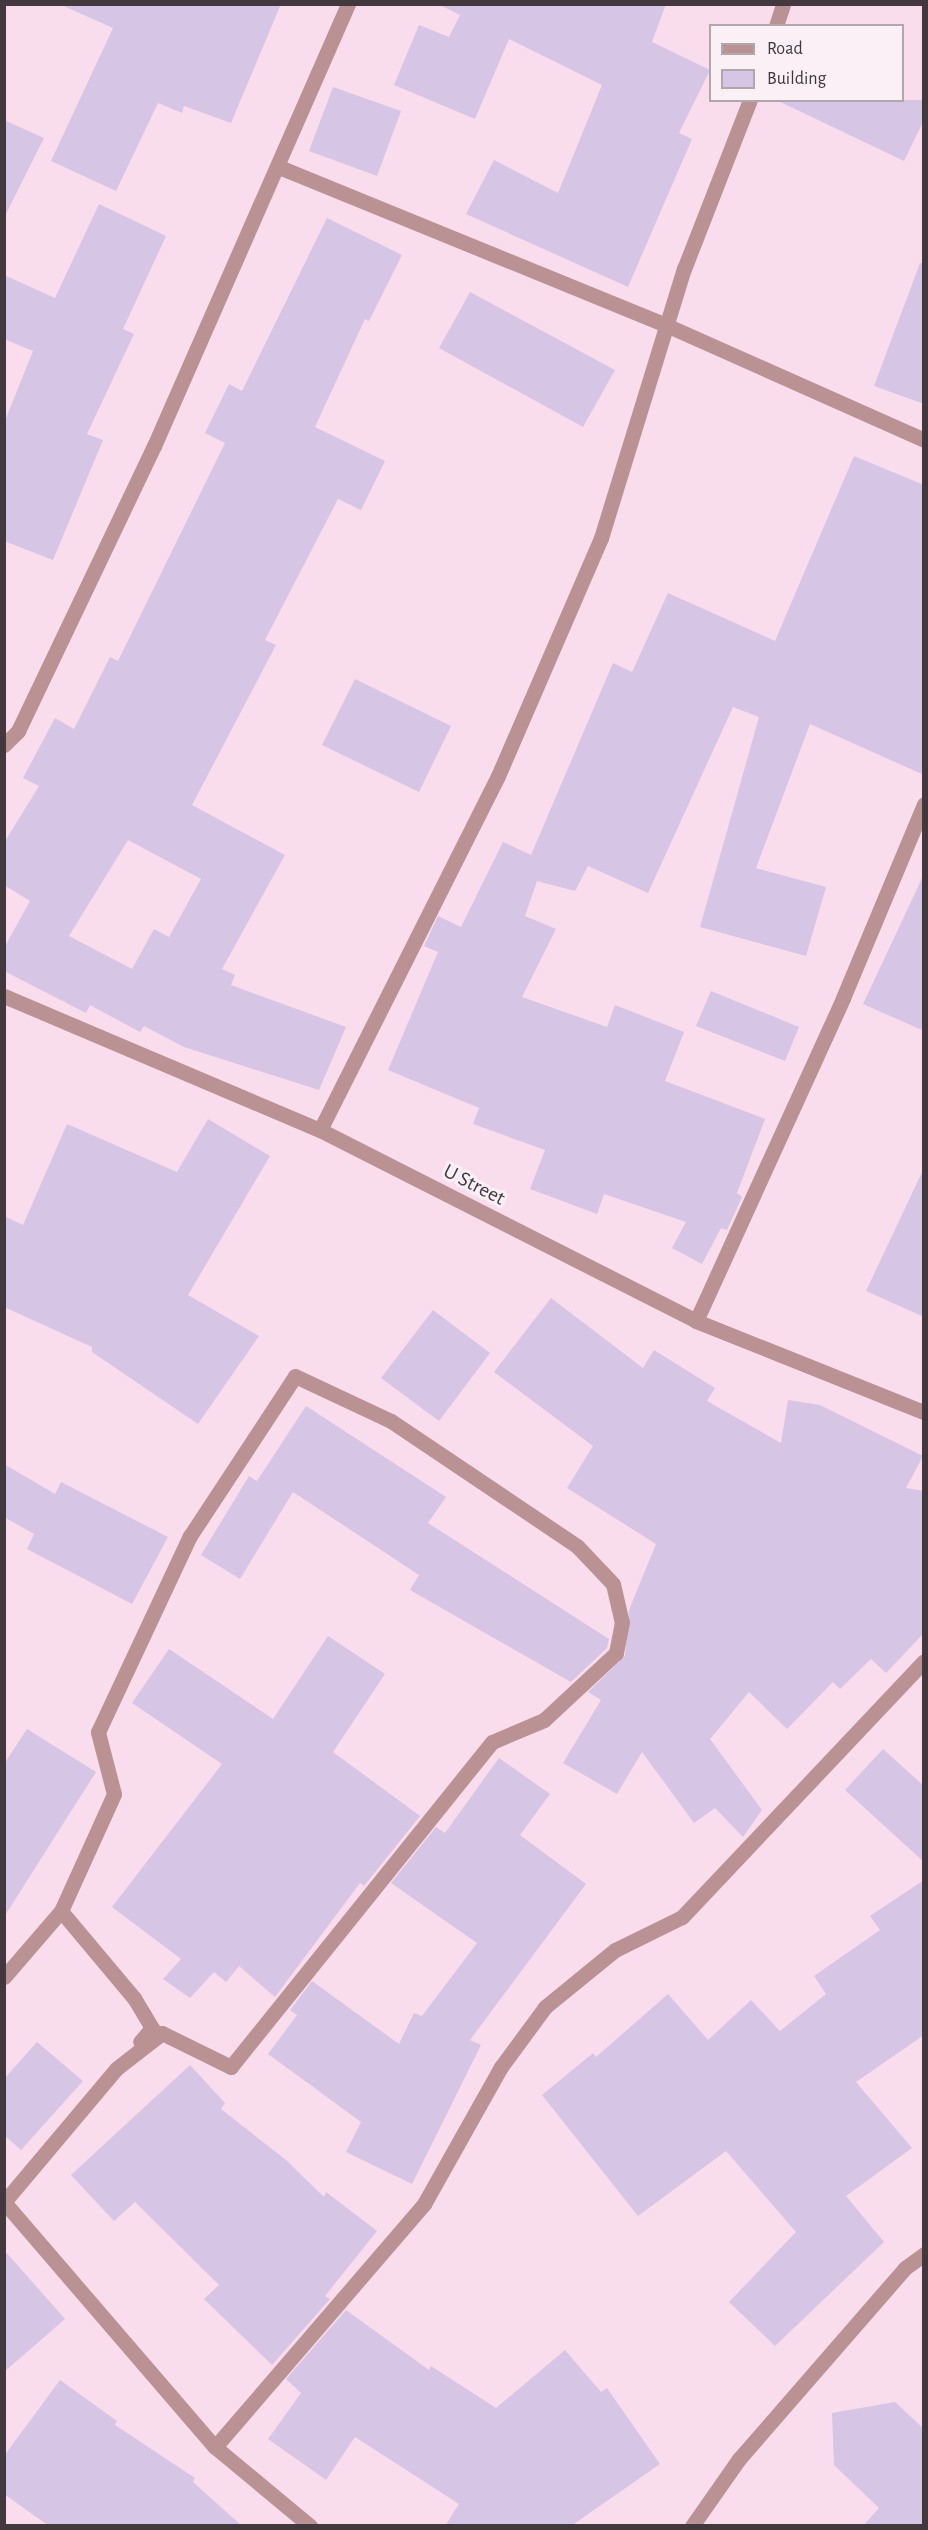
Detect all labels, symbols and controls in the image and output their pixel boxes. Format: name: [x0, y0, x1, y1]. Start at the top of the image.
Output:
legend: [709, 24, 904, 102]
text: Road: [767, 40, 803, 58]
text: Building: [767, 70, 826, 88]
street label: U Street: [439, 1159, 509, 1211]

